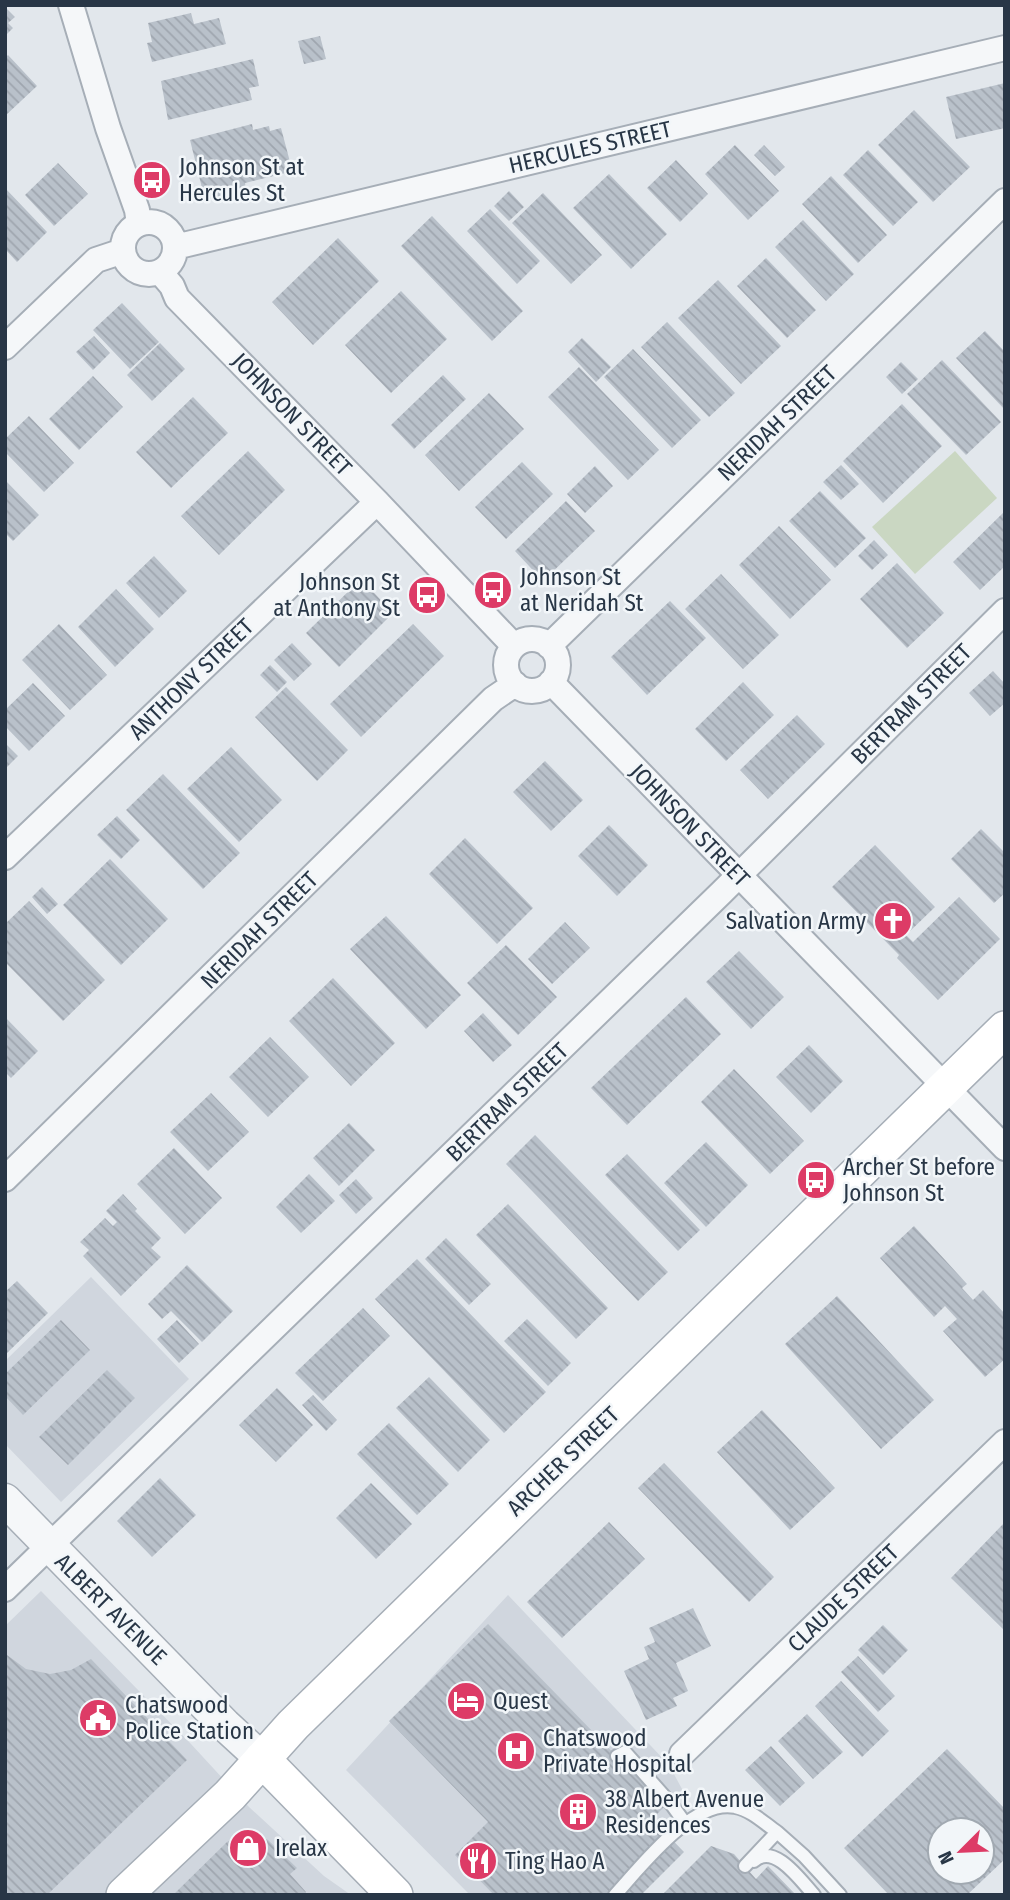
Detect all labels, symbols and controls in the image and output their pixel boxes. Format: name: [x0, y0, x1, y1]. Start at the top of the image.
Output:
street label: HERCULES STREET: [506, 115, 674, 179]
place label: Johnson St at Hercules St: [179, 153, 305, 207]
bus stop icon: Johnson St at Hercules St: [131, 159, 173, 201]
street label: JOHNSON STREET: [226, 347, 358, 482]
street label: NERIDAH STREET: [712, 359, 842, 487]
place label: Johnson St at Neridah St: [520, 563, 644, 617]
place label: Johnson St at Anthony St: [273, 568, 400, 622]
bus stop icon: Johnson St at Neridah St: [472, 569, 514, 611]
bus stop icon: Johnson St at Anthony St: [406, 574, 448, 616]
street label: ANTHONY STREET: [123, 612, 259, 745]
street label: BERTRAM STREET: [845, 638, 977, 770]
street label: JOHNSON STREET: [624, 758, 756, 893]
street label: NERIDAH STREET: [195, 865, 324, 994]
church icon: Salvation Army: [872, 900, 914, 942]
place label: Salvation Army: [726, 907, 867, 935]
street label: BERTRAM STREET: [440, 1037, 574, 1167]
place label: Archer St before Johnson St: [843, 1153, 995, 1207]
bus stop icon: Archer St before Johnson St: [795, 1159, 837, 1201]
street label: ARCHER STREET: [501, 1400, 625, 1521]
street label: CLAUDE STREET: [782, 1538, 904, 1658]
street label: ALBERT AVENUE: [49, 1547, 173, 1671]
hotel icon: Quest: [445, 1680, 487, 1722]
place label: Quest: [493, 1687, 549, 1715]
place label: Chatswood Police Station: [125, 1691, 254, 1745]
public building icon: Chatswood Police Station: [77, 1697, 119, 1739]
place label: Chatswood Private Hospital: [543, 1724, 692, 1778]
hospital icon: Chatswood Private Hospital: [495, 1730, 537, 1772]
place label: 38 Albert Avenue Residences: [605, 1785, 764, 1839]
building icon: 38 Albert Avenue Residences: [557, 1791, 599, 1833]
north arrow: [926, 1816, 996, 1886]
shop icon: Irelax: [227, 1827, 269, 1869]
place label: Irelax: [275, 1834, 327, 1862]
restaurant icon: Ting Hao A: [457, 1840, 499, 1882]
place label: Ting Hao A: [505, 1847, 605, 1875]
text: N: [933, 1848, 959, 1868]

